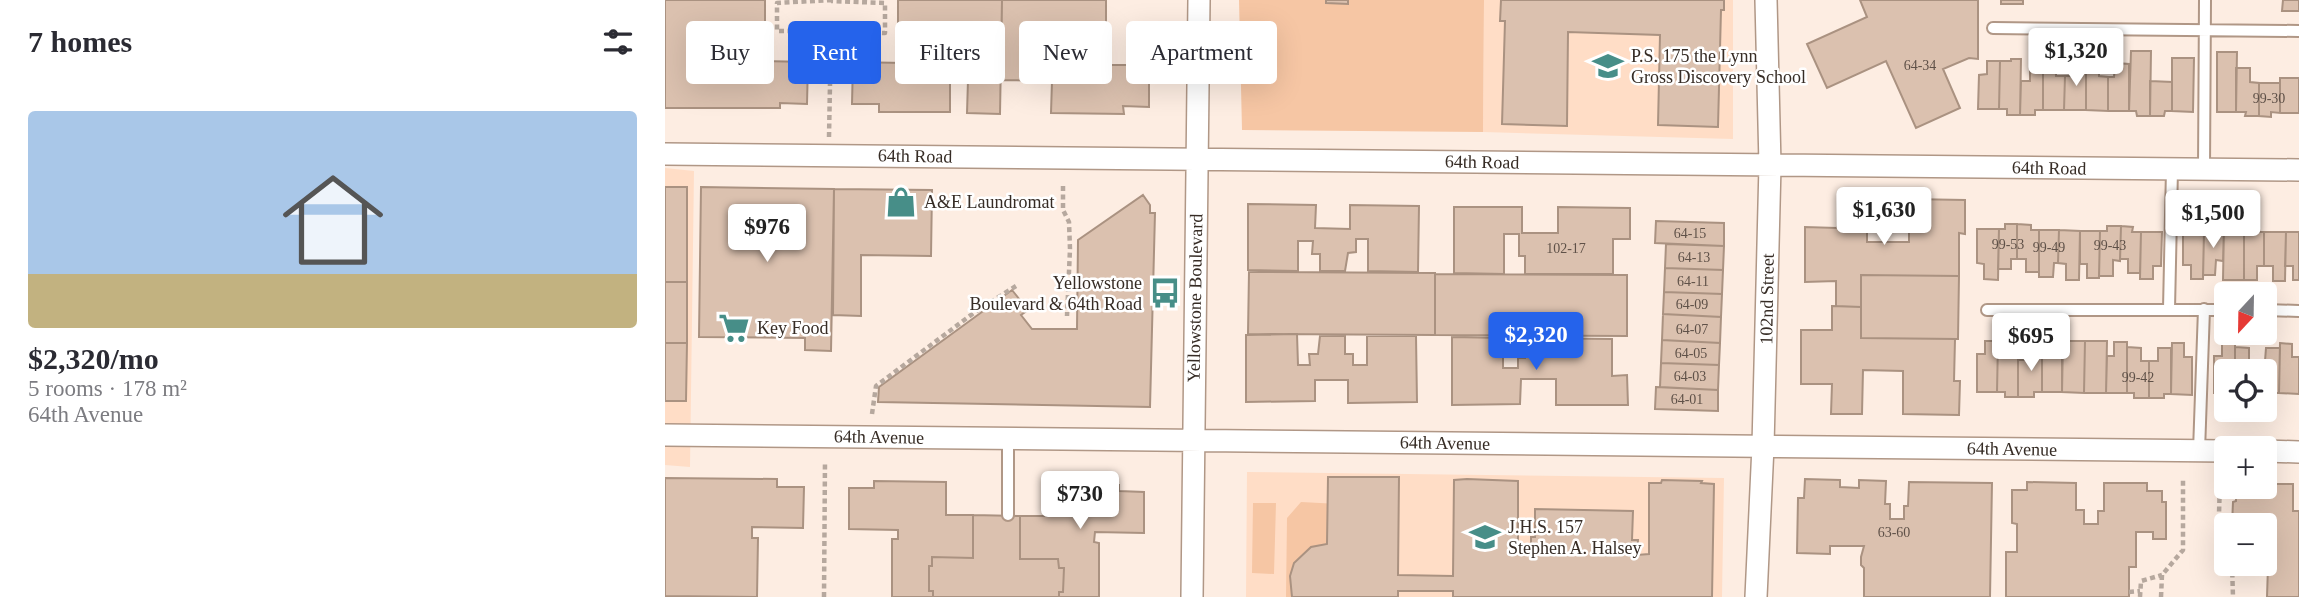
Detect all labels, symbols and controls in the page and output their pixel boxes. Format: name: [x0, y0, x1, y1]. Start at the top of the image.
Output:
chip: Buy: [686, 21, 774, 84]
chip: Rent: [788, 21, 881, 84]
chip: Filters: [895, 21, 1005, 84]
chip: New: [1019, 21, 1112, 84]
chip: Apartment: [1126, 21, 1277, 84]
icon: filters: [599, 23, 637, 61]
text: 7 homes: [28, 25, 132, 58]
pin: $1,320: [2019, 28, 2133, 88]
text: $1,320: [2044, 38, 2108, 63]
place label: P.S. 175 the Lynn Gross Discovery School: [1631, 46, 1806, 87]
school or university icon: P.S. 175 the Lynn Gross Discovery School: [1591, 49, 1625, 83]
house number: 64-34: [1904, 58, 1936, 73]
house number: 99-30: [2253, 91, 2285, 106]
street label: 64th Road: [878, 145, 952, 167]
street label: 64th Road: [1445, 151, 1519, 173]
icon: home: [270, 157, 396, 283]
street label: 64th Road: [2012, 157, 2086, 179]
shop icon: A&E Laundromat: [884, 185, 918, 219]
pin: $1,630: [1827, 188, 1941, 247]
pin: $1,500: [2156, 190, 2270, 250]
place label: A&E Laundromat: [924, 192, 1054, 212]
text: $1,630: [1852, 197, 1916, 222]
text: $1,500: [2181, 200, 2245, 225]
pin: $976: [726, 204, 808, 264]
text: $976: [744, 214, 790, 239]
street label: Yellowstone Boulevard: [1184, 214, 1206, 382]
house number: 64-15: [1674, 226, 1706, 241]
house number: 99-53: [1992, 237, 2024, 252]
house number: 99-43: [2094, 238, 2126, 253]
house number: 99-49: [2033, 240, 2065, 255]
house number: 102-17: [1546, 241, 1586, 256]
house number: 64-13: [1678, 250, 1710, 265]
street label: 102nd Street: [1756, 253, 1778, 345]
place label: Yellowstone Boulevard & 64th Road: [970, 273, 1142, 314]
house number: 64-11: [1677, 274, 1709, 289]
bus stop icon: Yellowstone Boulevard & 64th Road: [1148, 276, 1182, 310]
north arrow: [2214, 282, 2277, 345]
map controls: [2214, 282, 2277, 576]
house number: 64-09: [1676, 297, 1708, 312]
supermarket icon: Key Food: [717, 311, 751, 345]
pin: $2,320: [1479, 312, 1593, 372]
pin: $695: [1990, 314, 2072, 373]
place label: Key Food: [757, 318, 829, 338]
text: $2,320: [1504, 322, 1568, 347]
house number: 64-07: [1676, 322, 1708, 337]
text: $695: [2008, 323, 2054, 348]
text: $2,320/mo: [28, 342, 159, 375]
house number: 64-05: [1675, 346, 1707, 361]
button: locate: [2214, 359, 2277, 422]
house number: 64-03: [1674, 369, 1706, 384]
house number: 99-42: [2122, 370, 2154, 385]
text: 5 rooms · 178 m²: [28, 376, 187, 401]
house number: 64-01: [1671, 392, 1703, 407]
text: 64th Avenue: [28, 402, 143, 427]
street label: 64th Avenue: [834, 426, 924, 448]
street label: 64th Avenue: [1400, 432, 1490, 454]
button: +: [2214, 436, 2277, 499]
street label: 64th Avenue: [1967, 438, 2057, 460]
pin: $730: [1039, 472, 1121, 531]
text: $730: [1057, 481, 1103, 506]
button: −: [2214, 513, 2277, 576]
place label: J.H.S. 157 Stephen A. Halsey: [1508, 517, 1641, 558]
school or university icon: J.H.S. 157 Stephen A. Halsey: [1468, 520, 1502, 554]
house number: 63-60: [1878, 525, 1910, 540]

